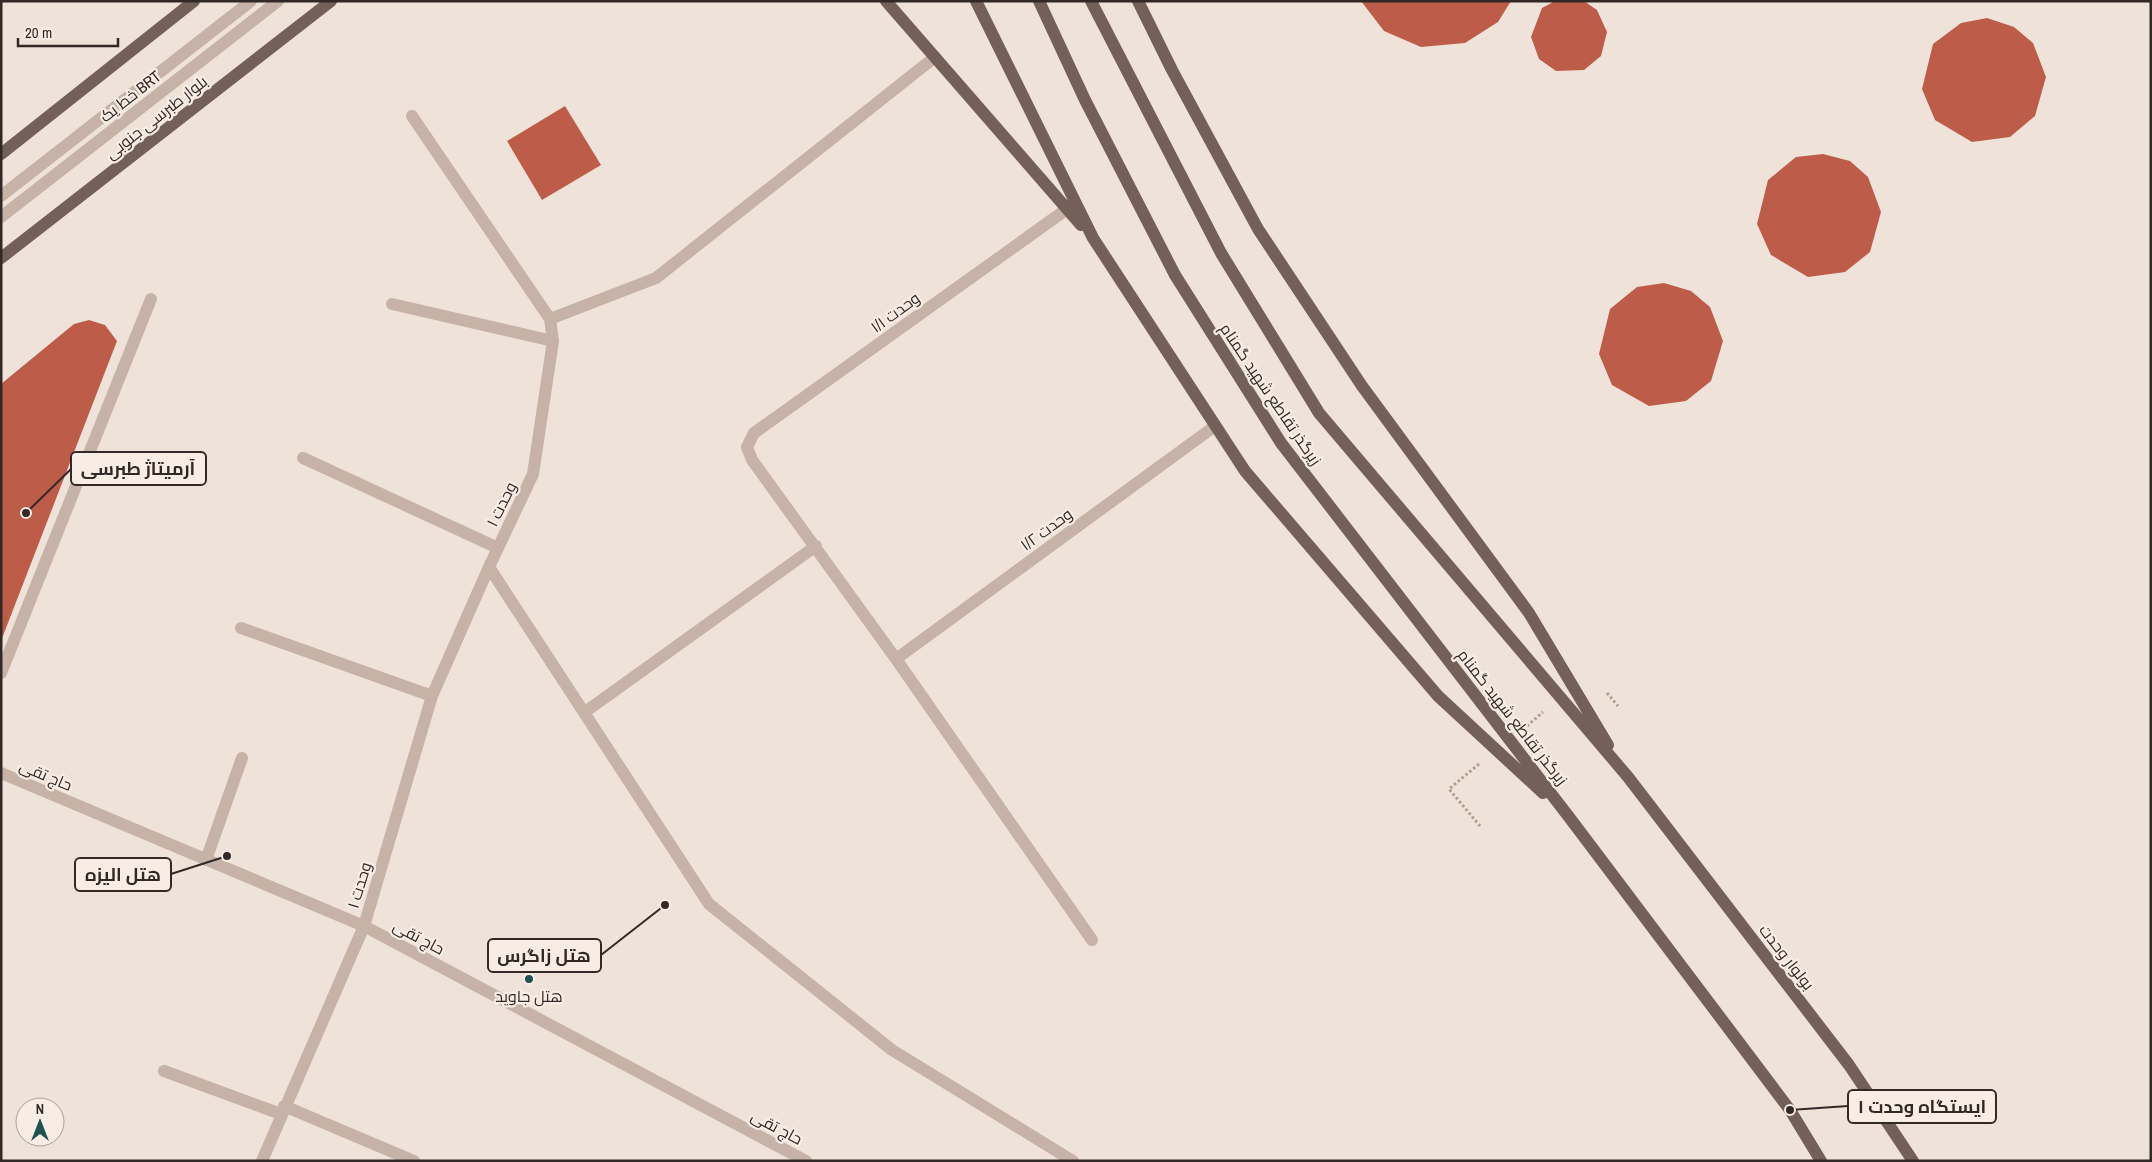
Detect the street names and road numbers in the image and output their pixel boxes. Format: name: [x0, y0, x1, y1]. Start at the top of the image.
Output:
street label: خط یک BRT: [95, 65, 165, 127]
street label: بلوار طبرسی جنوبی: [100, 70, 212, 164]
street label: وحدت ۱/۱: [866, 287, 924, 337]
street label: زیرگذر تقاطع شهید گمنام: [1214, 319, 1327, 470]
street label: وحدت ۱: [481, 478, 521, 530]
street label: وحدت ۱/۲: [1015, 503, 1077, 555]
street label: زیرگذر تقاطع شهید گمنام: [1452, 644, 1573, 790]
street label: حاج تقی: [16, 754, 76, 797]
street label: وحدت ۱: [342, 859, 376, 911]
street label: حاج تقی: [389, 914, 449, 961]
street label: بولوار وحدت: [1754, 919, 1820, 995]
street label: حاج تقی: [747, 1104, 807, 1151]

